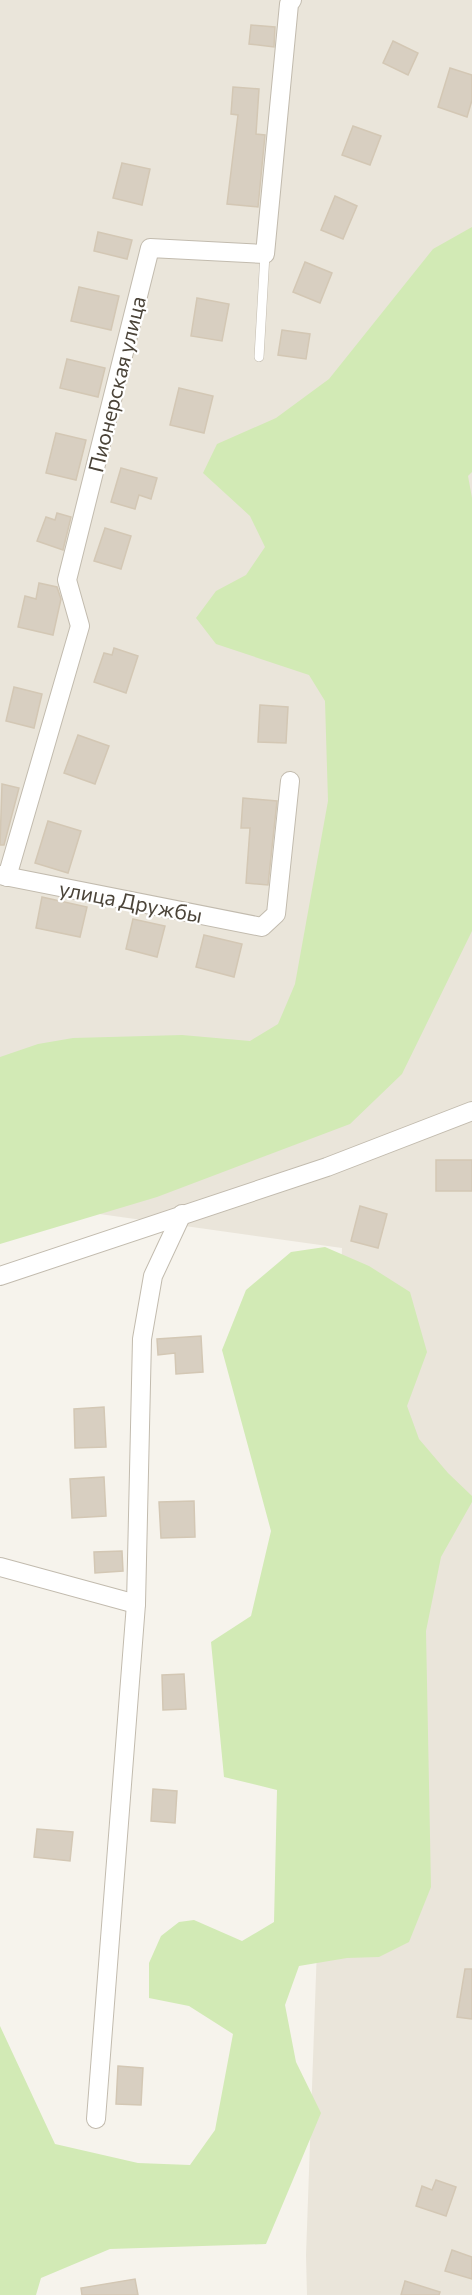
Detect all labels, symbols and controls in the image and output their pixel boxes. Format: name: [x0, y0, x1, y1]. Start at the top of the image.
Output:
street label: Пионерская улица: [82, 293, 150, 475]
street label: улица Дружбы: [57, 875, 205, 927]

